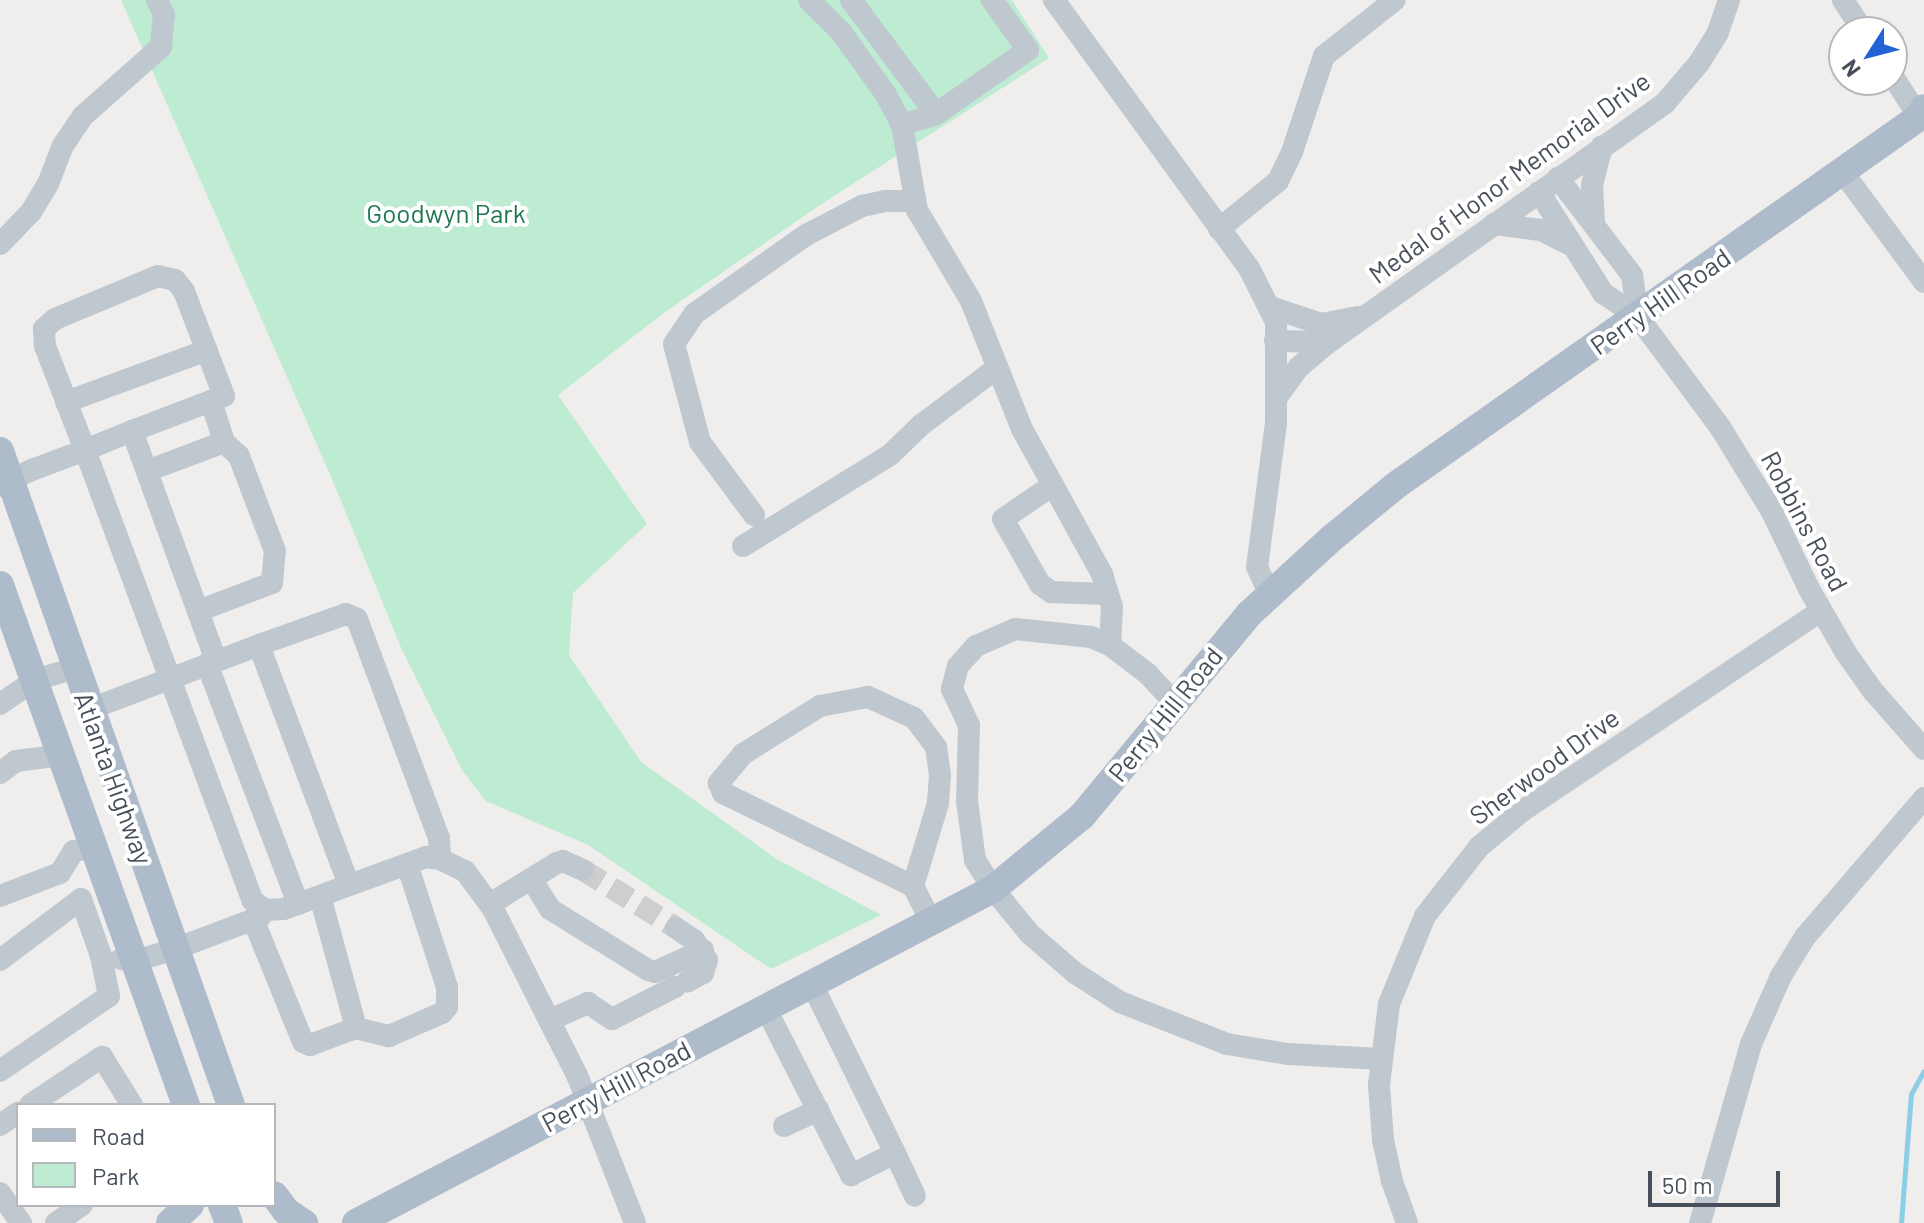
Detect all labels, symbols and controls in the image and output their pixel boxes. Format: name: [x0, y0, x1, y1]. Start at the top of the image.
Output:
north arrow: [1828, 16, 1908, 96]
text: N: [1835, 55, 1865, 83]
street label: Medal of Honor Memorial Drive: [1362, 65, 1656, 289]
park label: Goodwyn Park: [366, 197, 526, 229]
street label: Perry Hill Road: [1584, 241, 1736, 361]
street label: Robbins Road: [1755, 446, 1855, 596]
street label: Perry Hill Road: [1101, 640, 1229, 788]
street label: Atlanta Highway: [68, 688, 160, 868]
street label: Sherwood Drive: [1463, 701, 1625, 831]
street label: Perry Hill Road: [536, 1034, 696, 1138]
legend: [16, 1103, 276, 1207]
text: Road: [92, 1121, 145, 1150]
scale bar: [1652, 1155, 1784, 1205]
text: Park: [92, 1161, 139, 1190]
text: 50 m: [1662, 1170, 1713, 1199]

